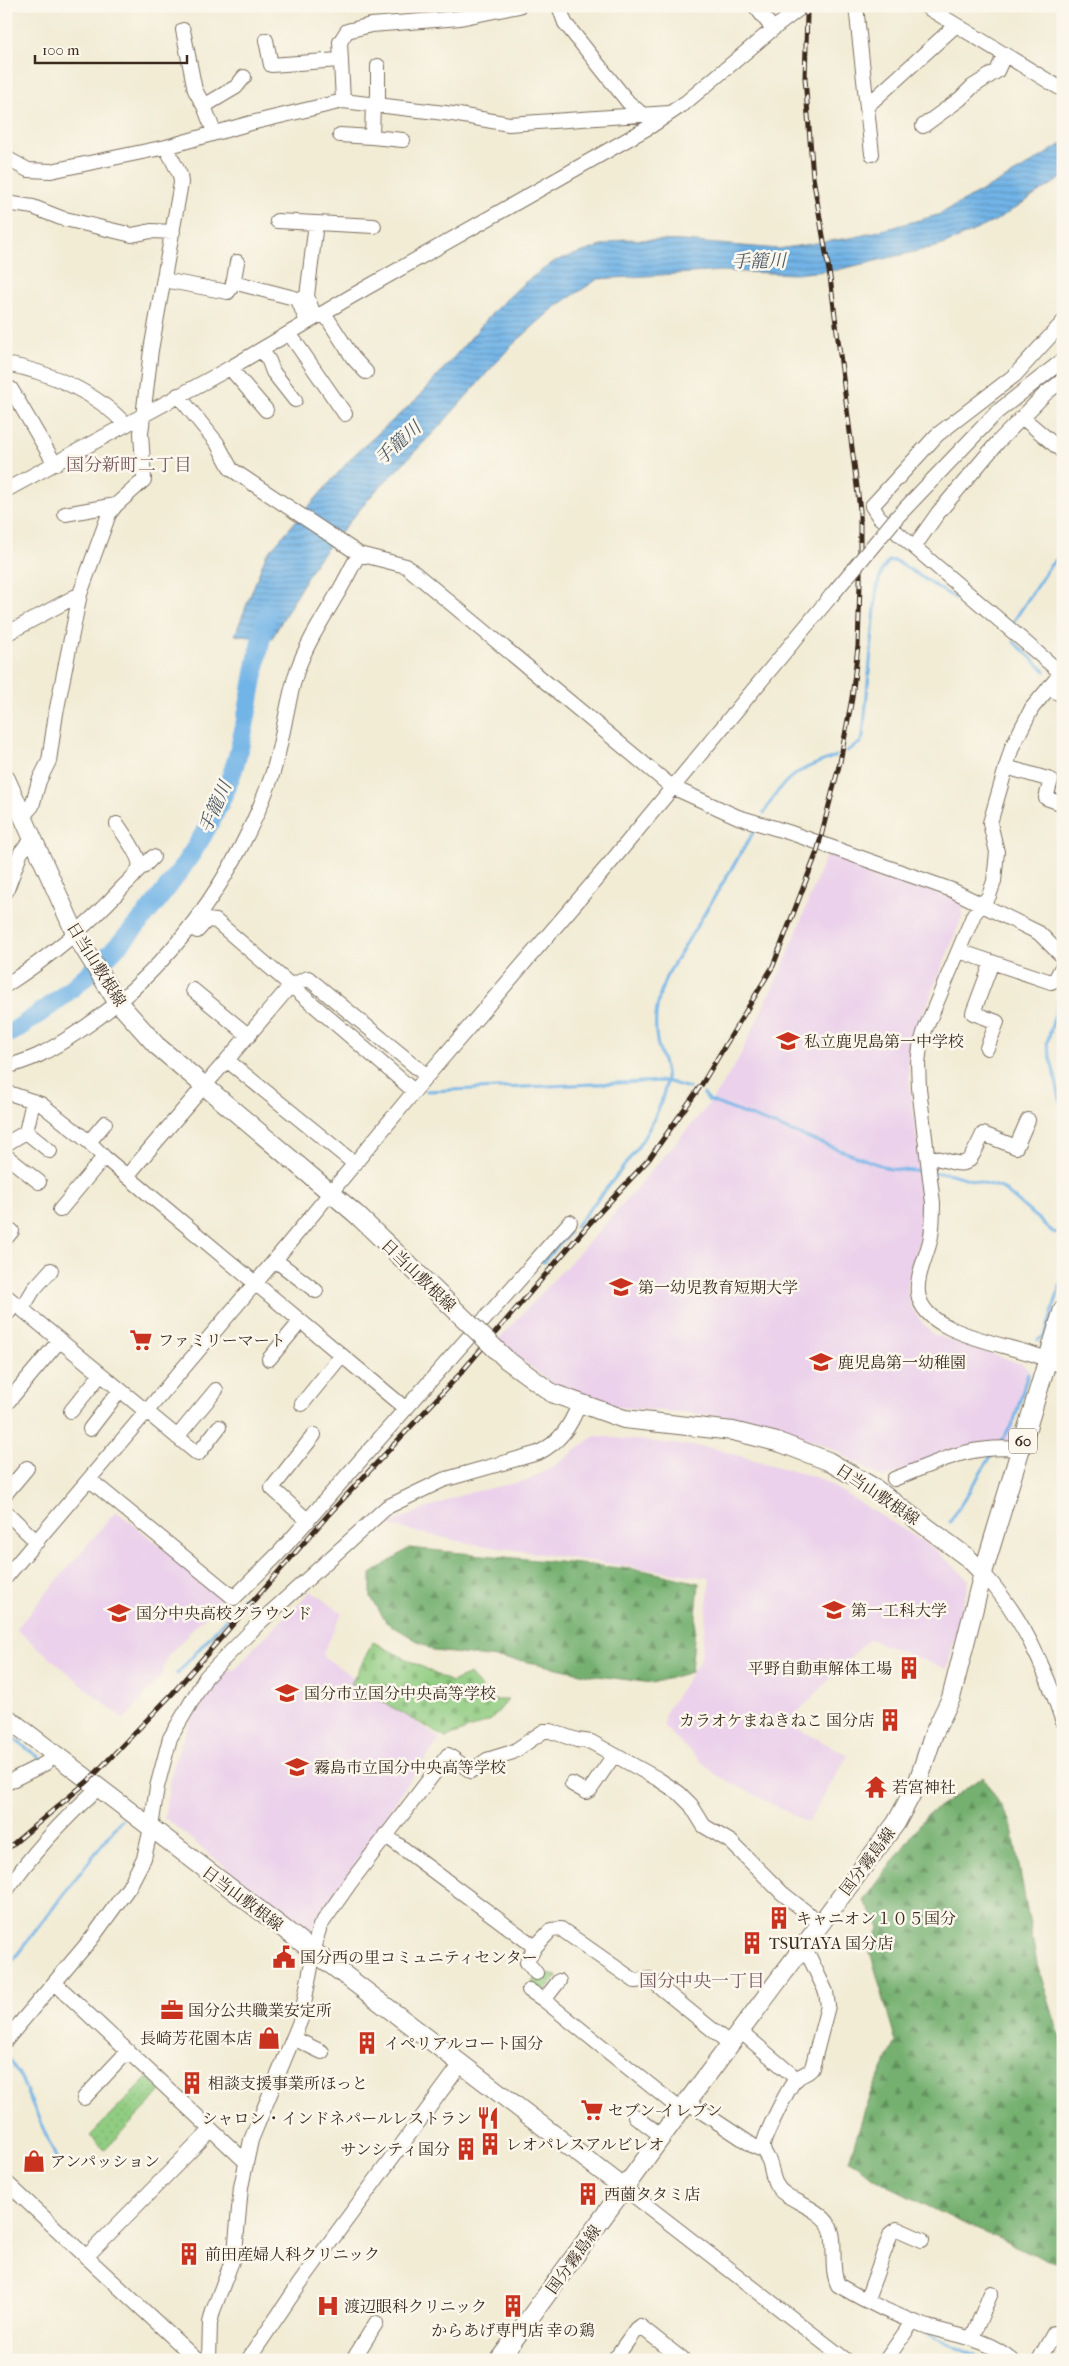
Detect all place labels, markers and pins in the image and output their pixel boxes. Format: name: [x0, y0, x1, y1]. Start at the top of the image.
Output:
school or university icon: 私立鹿児島第一中学校: [775, 1028, 801, 1054]
place label: 私立鹿児島第一中学校: [804, 1032, 964, 1051]
school or university icon: 第一幼児教育短期大学: [608, 1274, 634, 1300]
place label: 第一幼児教育短期大学: [638, 1278, 798, 1297]
supermarket icon: ファミリーマート: [128, 1327, 154, 1353]
place label: ファミリーマート: [158, 1331, 286, 1350]
school or university icon: 鹿児島第一幼稚園: [808, 1349, 834, 1375]
place label: 鹿児島第一幼稚園: [838, 1353, 966, 1372]
school or university icon: 第一工科大学: [821, 1597, 847, 1623]
school or university icon: 国分中央高校グラウンド: [106, 1600, 132, 1626]
place label: 第一工科大学: [851, 1601, 947, 1620]
place label: 国分中央高校グラウンド: [136, 1604, 312, 1623]
building icon: 平野自動車解体工場: [896, 1655, 922, 1681]
place label: 平野自動車解体工場: [748, 1659, 892, 1678]
school or university icon: 国分市立国分中央高等学校: [274, 1680, 300, 1706]
place label: 国分市立国分中央高等学校: [304, 1684, 496, 1703]
building icon: カラオケまねきねこ 国分店: [877, 1707, 903, 1733]
place label: カラオケまねきねこ 国分店: [679, 1711, 874, 1730]
school or university icon: 霧島市立国分中央高等学校: [284, 1754, 310, 1780]
place label: 霧島市立国分中央高等学校: [314, 1758, 506, 1777]
temple icon: 若宮神社: [863, 1774, 889, 1800]
place label: 若宮神社: [892, 1778, 956, 1797]
building icon: キャニオン１０５国分: [766, 1905, 792, 1931]
place label: キャニオン１０５国分: [796, 1909, 956, 1928]
building icon: TSUTAYA 国分店: [739, 1930, 765, 1956]
place label: TSUTAYA 国分店: [769, 1934, 893, 1953]
public building icon: 国分西の里コミュニティセンター: [271, 1944, 297, 1970]
place label: 国分西の里コミュニティセンター: [300, 1948, 538, 1967]
office icon: 国分公共職業安定所: [159, 1997, 185, 2023]
place label: 国分公共職業安定所: [188, 2001, 332, 2020]
shop icon: 長崎芳花園本店: [256, 2025, 282, 2051]
place label: 長崎芳花園本店: [140, 2029, 252, 2048]
building icon: イペリアルコート国分: [354, 2030, 380, 2056]
place label: イペリアルコート国分: [384, 2034, 543, 2053]
building icon: 相談支援事業所ほっと: [179, 2070, 205, 2096]
place label: 相談支援事業所ほっと: [208, 2074, 368, 2093]
supermarket icon: セブン-イレブン: [579, 2097, 605, 2123]
place label: セブン-イレブン: [608, 2101, 723, 2120]
restaurant icon: シャロン・インドネパールレストラン: [475, 2105, 501, 2131]
place label: シャロン・インドネパールレストラン: [202, 2109, 472, 2128]
building icon: レオパレスアルビレオ: [477, 2131, 503, 2157]
place label: レオパレスアルビレオ: [506, 2135, 665, 2154]
building icon: サンシティ国分: [453, 2136, 479, 2162]
place label: サンシティ国分: [340, 2140, 450, 2159]
shop icon: アンパッション: [21, 2148, 47, 2174]
place label: アンパッション: [50, 2152, 160, 2171]
building icon: 西薗タタミ店: [575, 2181, 601, 2207]
place label: 西薗タタミ店: [604, 2185, 700, 2204]
building icon: 前田産婦人科クリニック: [176, 2241, 202, 2267]
place label: 前田産婦人科クリニック: [205, 2245, 380, 2264]
hospital icon: 渡辺眼科クリニック: [315, 2293, 341, 2319]
building icon: からあげ専門店 幸の鶏: [500, 2293, 526, 2319]
place label: 渡辺眼科クリニック: [344, 2297, 487, 2316]
place label: からあげ専門店 幸の鶏: [431, 2321, 595, 2340]

